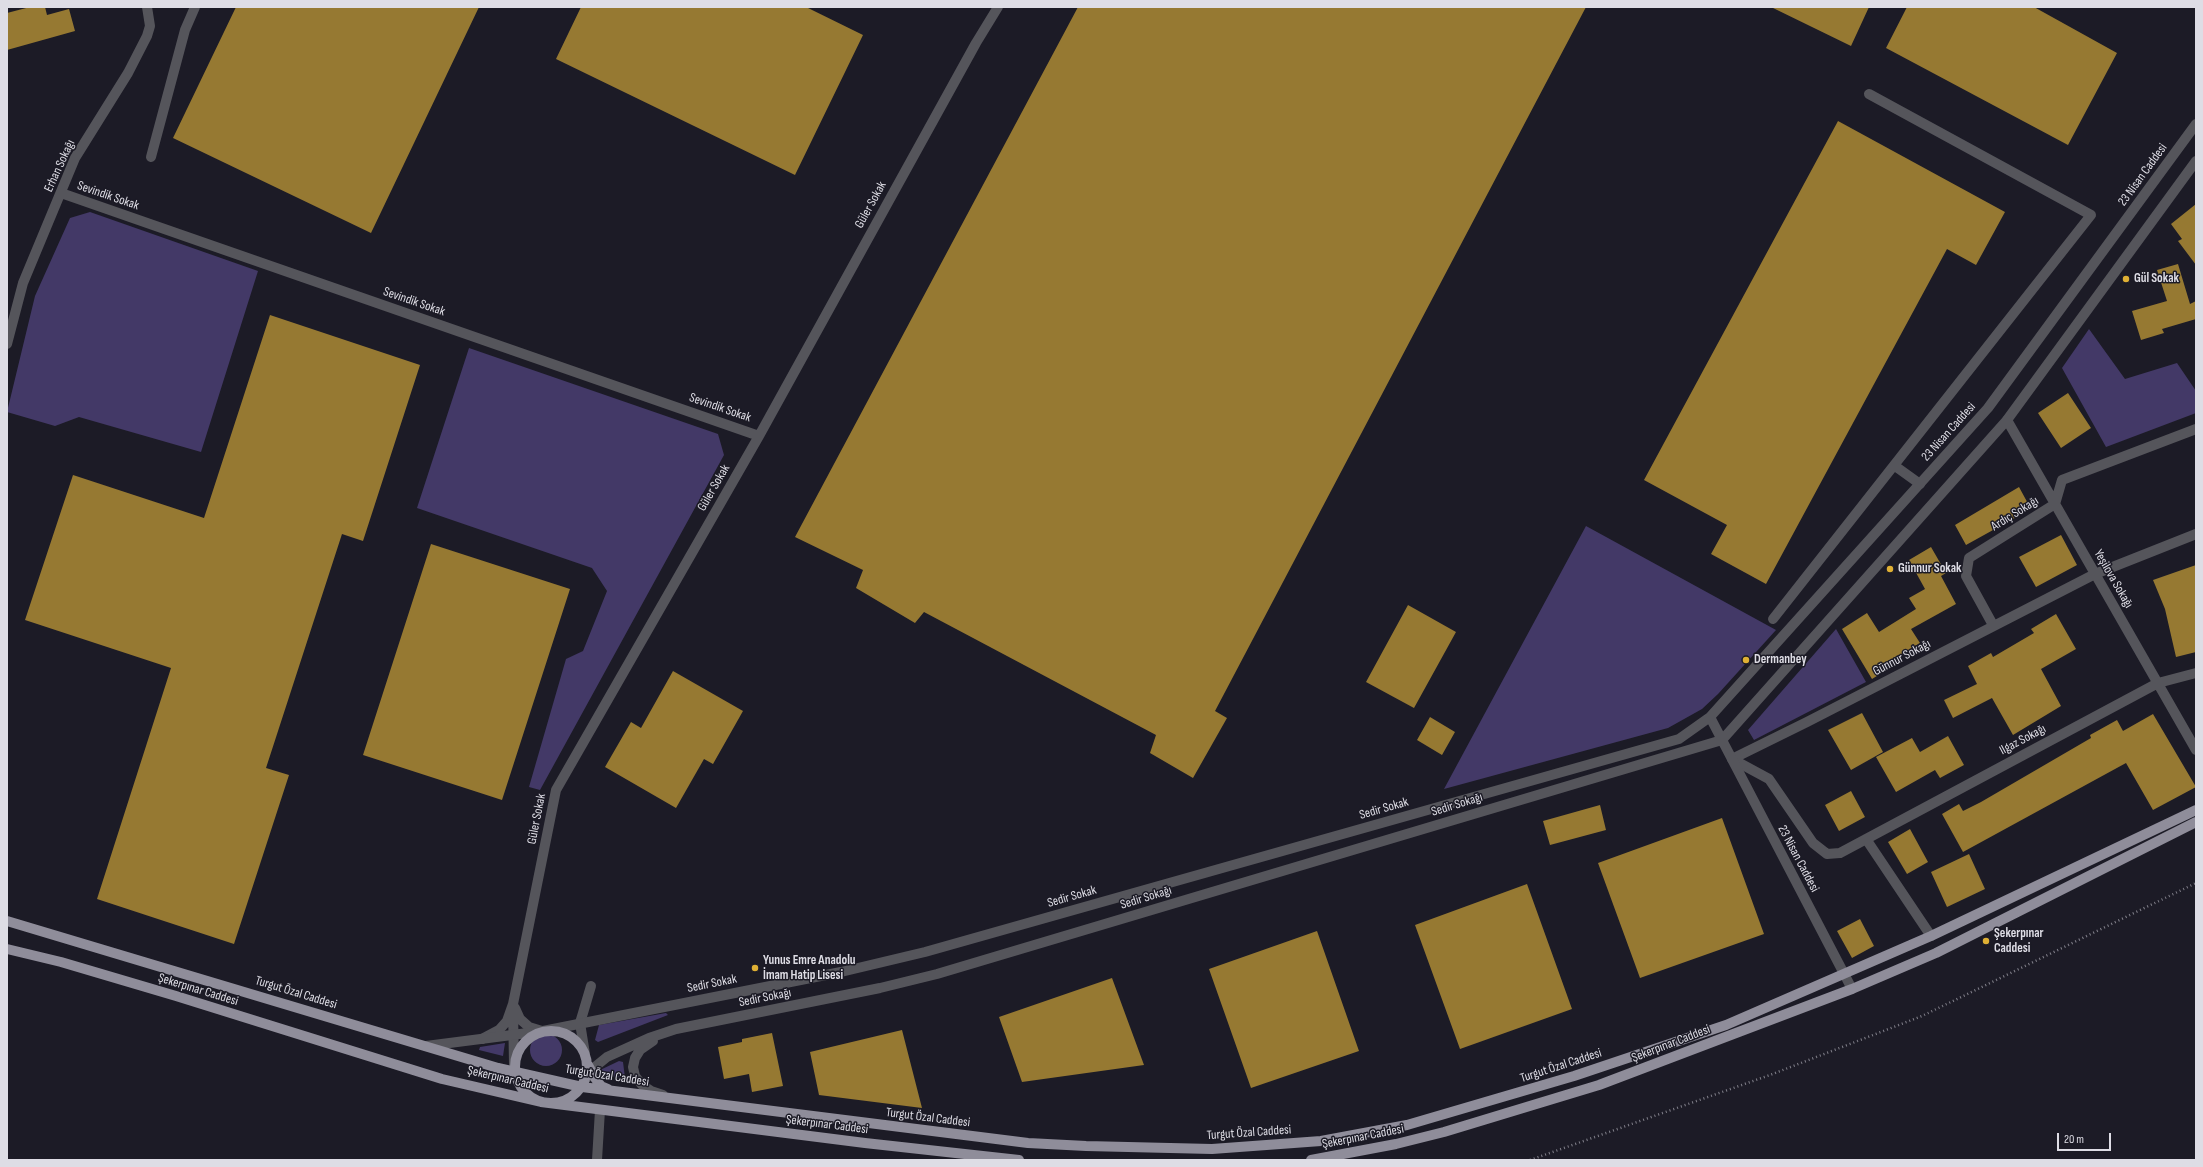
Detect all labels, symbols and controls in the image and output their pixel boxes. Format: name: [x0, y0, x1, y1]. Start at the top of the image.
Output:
street label: Erhan Sokağı: [41, 137, 79, 195]
street label: 23 Nisan Caddesi: [2115, 141, 2171, 209]
street label: Sevindik Sokak: [75, 178, 141, 214]
street label: Güler Sokak: [852, 179, 890, 231]
place label: Gül Sokak: [2134, 271, 2179, 287]
marker: Gül Sokak: [2121, 274, 2131, 284]
street label: Sevindik Sokak: [381, 284, 447, 320]
street label: Sevindik Sokak: [687, 390, 753, 426]
street label: 23 Nisan Caddesi: [1919, 399, 1979, 465]
street label: Güler Sokak: [694, 462, 734, 514]
street label: Ardıç Sokağı: [1988, 493, 2042, 535]
street label: Yeşilova Sokağı: [2090, 547, 2136, 611]
place label: Günnur Sokak: [1898, 561, 1962, 577]
marker: Günnur Sokak: [1885, 564, 1895, 574]
street label: Günnur Sokağı: [1871, 636, 1933, 680]
place label: Dermanbey: [1754, 652, 1807, 668]
marker: Dermanbey: [1741, 655, 1751, 665]
street label: Ilgaz Sokağı: [1997, 721, 2049, 759]
street label: Sedir Sokağı: [1429, 790, 1485, 820]
street label: Güler Sokak: [524, 792, 550, 846]
street label: Sedir Sokak: [1358, 795, 1410, 823]
street label: 23 Nisan Caddesi: [1774, 823, 1822, 895]
street label: Sedir Sokak: [1046, 883, 1098, 911]
street label: Sedir Sokağı: [1118, 883, 1174, 913]
place label: Şekerpınar Caddesi: [1994, 926, 2044, 957]
marker: Şekerpınar Caddesi: [1981, 936, 1991, 946]
place label: Yunus Emre Anadolu İmam Hatip Lisesi: [763, 953, 855, 984]
marker: Yunus Emre Anadolu İmam Hatip Lisesi: [750, 963, 760, 973]
street label: Şekerpınar Caddesi: [156, 970, 240, 1010]
street label: Sedir Sokak: [686, 972, 738, 996]
street label: Turgut Özal Caddesi: [253, 973, 339, 1013]
street label: Sedir Sokağı: [738, 985, 792, 1011]
street label: Şekerpınar Caddesi: [1630, 1022, 1712, 1066]
street label: Turgut Özal Caddesi: [1518, 1046, 1604, 1086]
street label: Turgut Özal Caddesi: [564, 1062, 650, 1090]
street label: Şekerpınar Caddesi: [466, 1063, 550, 1097]
street label: Turgut Özal Caddesi: [885, 1105, 971, 1131]
street label: Şekerpınar Caddesi: [785, 1112, 869, 1138]
street label: Şekerpınar Caddesi: [1321, 1121, 1405, 1153]
street label: Turgut Özal Caddesi: [1206, 1122, 1292, 1144]
scale bar: [2059, 1125, 2113, 1151]
text: 20 m: [2064, 1132, 2084, 1147]

